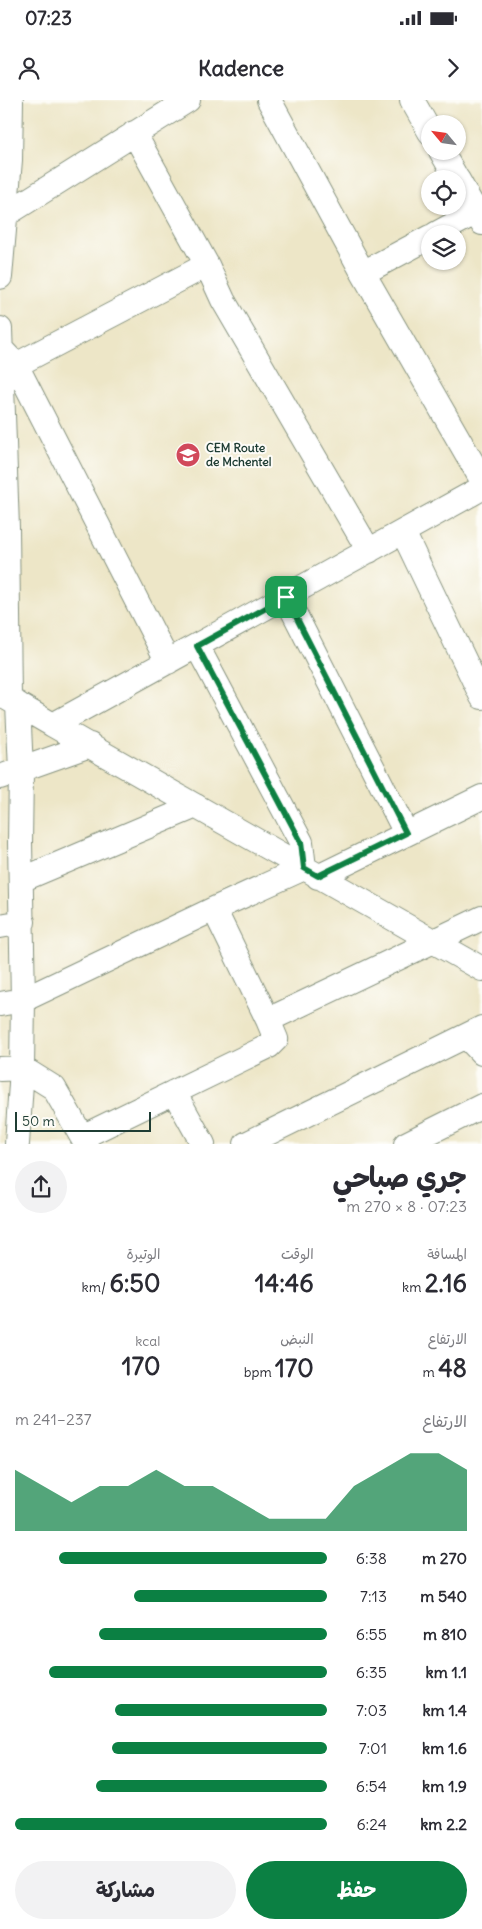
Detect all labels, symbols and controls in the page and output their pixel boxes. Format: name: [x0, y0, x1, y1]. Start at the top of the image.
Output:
text: 07:23: [25, 6, 72, 30]
icon: person: [15, 54, 43, 82]
text: Kadence: [198, 54, 284, 82]
icon: forward: [439, 54, 467, 82]
north arrow: [421, 115, 466, 160]
map controls: [421, 115, 466, 270]
button: locate: [421, 170, 466, 215]
button: layers: [421, 225, 466, 270]
place label: CEM Route de Mchentel: [206, 440, 272, 469]
school or university icon: CEM Route de Mchentel: [175, 442, 201, 468]
pin: [265, 576, 307, 618]
icon: arrive: [272, 583, 300, 611]
scale bar: [15, 1109, 151, 1132]
text: 50 m: [22, 1112, 55, 1130]
text: جري صباحي: [332, 1159, 467, 1195]
button: share: [15, 1161, 67, 1213]
text: 07:23 · 8 × 270 m: [346, 1196, 467, 1216]
text: الوتيرة: [127, 1245, 160, 1263]
text: الوقت: [281, 1245, 314, 1263]
text: المسافة: [427, 1245, 467, 1263]
text: 6:50: [109, 1267, 160, 1299]
text: 14:46: [255, 1267, 314, 1299]
text: 2.16: [425, 1267, 467, 1299]
text: /km: [82, 1278, 109, 1296]
text: km: [402, 1278, 425, 1296]
text: النبض: [280, 1330, 314, 1348]
text: الارتفاع: [428, 1330, 467, 1348]
text: kcal: [135, 1332, 160, 1350]
text: 170: [122, 1350, 160, 1382]
text: 170: [275, 1352, 314, 1384]
text: 48: [438, 1352, 467, 1384]
text: bpm: [244, 1363, 275, 1381]
text: m: [423, 1363, 438, 1381]
text: 237–241 m: [15, 1409, 92, 1429]
text: الارتفاع: [422, 1411, 467, 1431]
text: 6:38: [356, 1548, 387, 1568]
text: 270 m: [422, 1548, 467, 1568]
text: 7:13: [360, 1586, 387, 1606]
text: 540 m: [420, 1586, 467, 1606]
text: 6:55: [356, 1624, 387, 1644]
text: 810 m: [423, 1624, 467, 1644]
text: 6:35: [356, 1662, 387, 1682]
text: 1.1 km: [426, 1662, 467, 1682]
text: 7:03: [356, 1700, 387, 1720]
text: 1.4 km: [422, 1700, 467, 1720]
text: 7:01: [359, 1738, 387, 1758]
text: 1.6 km: [422, 1738, 467, 1758]
text: 6:54: [356, 1776, 387, 1796]
text: 1.9 km: [422, 1776, 467, 1796]
text: 6:24: [356, 1814, 387, 1834]
text: 2.2 km: [420, 1814, 467, 1834]
button: مشاركة: [15, 1861, 236, 1919]
button: حفظ: [246, 1861, 467, 1919]

